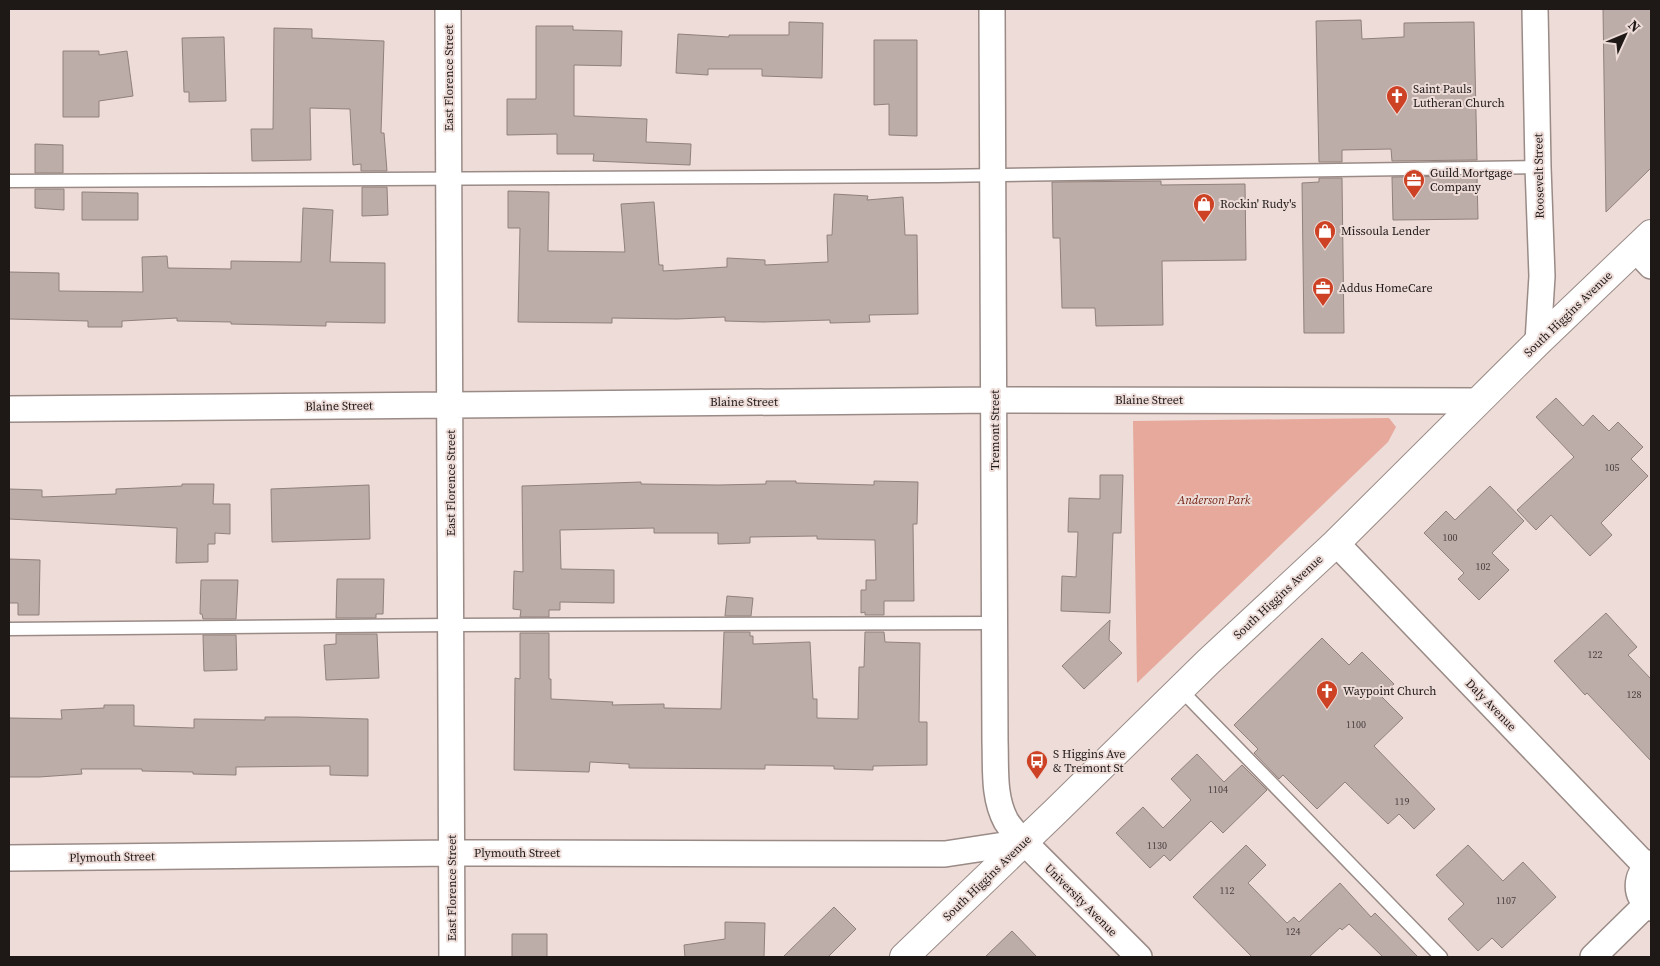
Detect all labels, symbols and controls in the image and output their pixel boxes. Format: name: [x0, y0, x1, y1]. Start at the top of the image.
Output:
north arrow: [1600, 10, 1650, 60]
text: N: [1624, 15, 1645, 37]
street label: East Florence Street: [441, 25, 457, 131]
place label: Saint Pauls Lutheran Church: [1413, 81, 1505, 111]
church icon: Saint Pauls Lutheran Church: [1385, 84, 1409, 115]
street label: Roosevelt Street: [1530, 133, 1548, 219]
place label: Guild Mortgage Company: [1430, 165, 1513, 195]
office icon: Guild Mortgage Company: [1402, 168, 1426, 199]
shop icon: Rockin' Rudy's: [1192, 192, 1216, 223]
place label: Rockin' Rudy's: [1220, 196, 1296, 212]
shop icon: Missoula Lender: [1313, 219, 1337, 250]
place label: Missoula Lender: [1341, 223, 1430, 239]
street label: South Higgins Avenue: [1520, 268, 1616, 360]
office icon: Addus HomeCare: [1311, 276, 1335, 307]
place label: Addus HomeCare: [1339, 280, 1433, 296]
street label: Tremont Street: [987, 390, 1003, 470]
street label: Blaine Street: [1115, 392, 1183, 408]
street label: Blaine Street: [710, 394, 778, 410]
street label: Blaine Street: [305, 397, 373, 415]
street label: East Florence Street: [443, 430, 459, 536]
house number: 105: [1605, 461, 1620, 474]
park label: Anderson Park: [1177, 492, 1251, 508]
house number: 100: [1443, 531, 1458, 544]
street label: South Higgins Avenue: [1230, 551, 1326, 643]
house number: 102: [1476, 560, 1491, 573]
house number: 122: [1588, 648, 1603, 661]
street label: Daly Avenue: [1462, 676, 1520, 734]
church icon: Waypoint Church: [1315, 679, 1339, 710]
place label: Waypoint Church: [1343, 683, 1437, 699]
house number: 128: [1627, 688, 1642, 701]
house number: 1100: [1346, 718, 1366, 731]
place label: S Higgins Ave & Tremont St: [1053, 746, 1125, 776]
bus stop icon: S Higgins Ave & Tremont St: [1025, 749, 1049, 780]
house number: 1104: [1208, 783, 1228, 796]
house number: 119: [1395, 795, 1410, 808]
street label: South Higgins Avenue: [939, 832, 1035, 924]
street label: East Florence Street: [444, 835, 460, 941]
house number: 1130: [1147, 839, 1167, 852]
street label: Plymouth Street: [474, 845, 560, 861]
street label: Plymouth Street: [69, 848, 155, 866]
street label: University Avenue: [1041, 860, 1121, 940]
house number: 112: [1220, 884, 1235, 897]
house number: 1107: [1496, 894, 1516, 907]
house number: 124: [1286, 925, 1301, 938]

